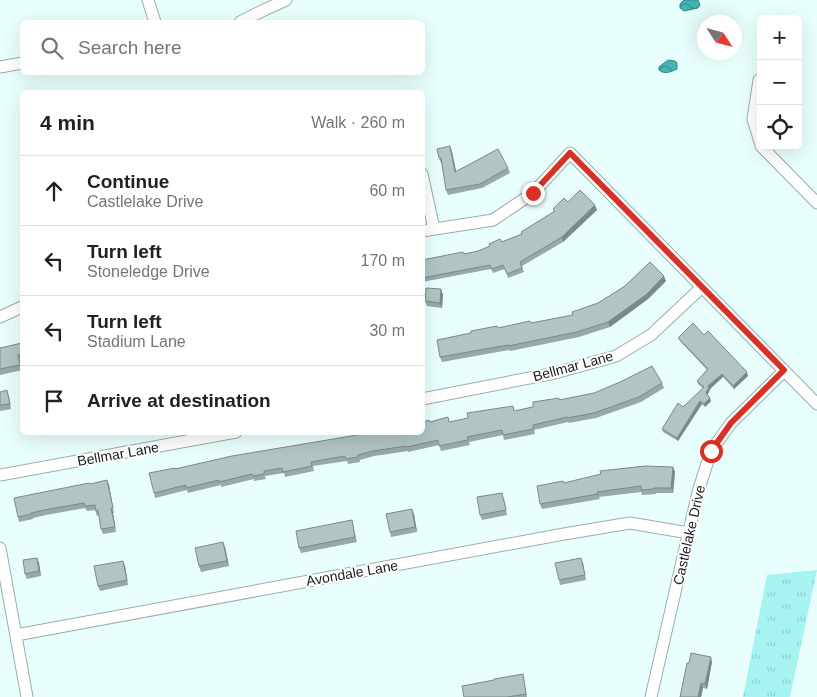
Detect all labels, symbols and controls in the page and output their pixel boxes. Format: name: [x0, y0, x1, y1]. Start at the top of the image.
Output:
north arrow: [697, 15, 742, 60]
map controls: [757, 15, 802, 150]
button: +: [757, 15, 802, 60]
search box: [20, 20, 425, 75]
icon: search: [38, 34, 66, 62]
text: Search here: [78, 37, 182, 58]
button: −: [757, 60, 802, 105]
button: locate: [757, 105, 802, 150]
text: 4 min: [40, 111, 95, 134]
text: Walk · 260 m: [311, 114, 405, 131]
text: Continue: [87, 171, 169, 192]
icon: ahead: [40, 177, 68, 205]
text: 60 m: [369, 182, 405, 199]
route end: [522, 182, 545, 205]
text: Castlelake Drive: [87, 193, 203, 210]
text: Turn left: [87, 241, 162, 262]
icon: left: [40, 247, 68, 275]
text: 170 m: [361, 252, 405, 269]
text: Stoneledge Drive: [87, 263, 210, 280]
text: Turn left: [87, 311, 162, 332]
icon: left: [40, 317, 68, 345]
text: 30 m: [369, 322, 405, 339]
text: Stadium Lane: [87, 333, 186, 350]
street label: Bellmar Lane: [531, 348, 615, 384]
icon: arrive: [40, 387, 68, 415]
text: Arrive at destination: [87, 390, 271, 411]
street label: Bellmar Lane: [76, 439, 160, 469]
route start: [700, 440, 723, 463]
street label: Castlelake Drive: [670, 483, 708, 586]
street label: Avondale Lane: [305, 557, 399, 589]

